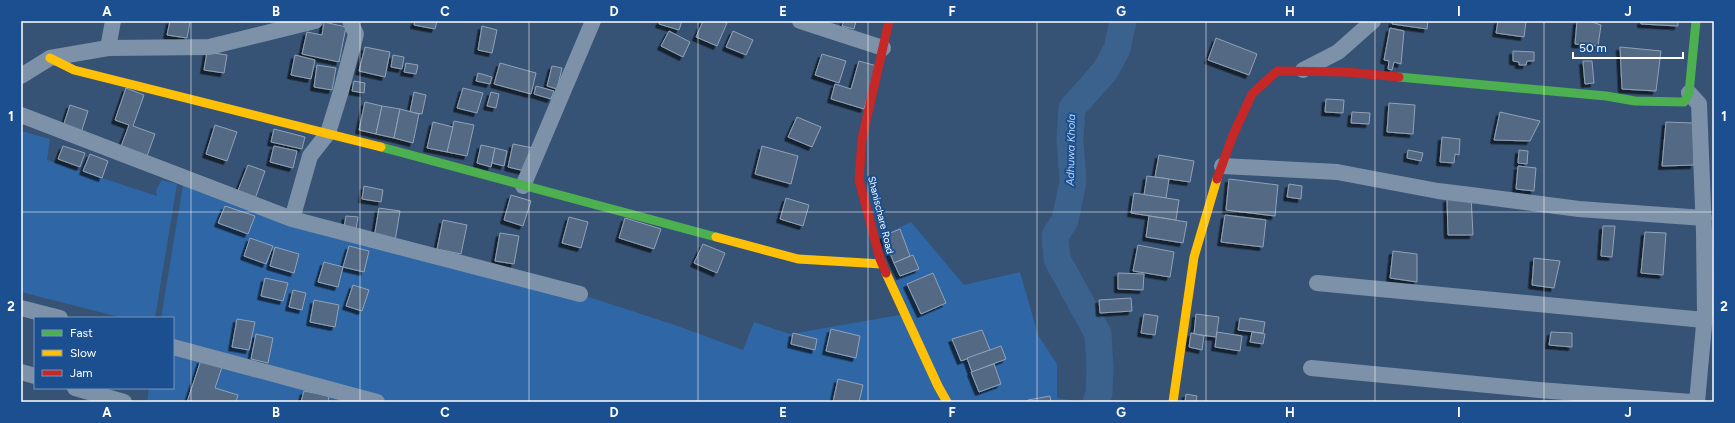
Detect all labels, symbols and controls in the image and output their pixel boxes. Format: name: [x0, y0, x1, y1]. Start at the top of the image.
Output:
text: A: [102, 4, 112, 19]
text: B: [272, 4, 280, 19]
text: C: [440, 4, 450, 19]
text: D: [609, 4, 619, 19]
text: E: [779, 4, 787, 19]
text: F: [948, 4, 956, 19]
text: G: [1116, 4, 1126, 19]
text: H: [1285, 4, 1295, 19]
text: I: [1457, 4, 1461, 19]
text: J: [1624, 4, 1632, 19]
scale bar: [1573, 34, 1683, 60]
text: 50 m: [1579, 41, 1607, 55]
text: 1: [8, 109, 14, 124]
text: 1: [1721, 109, 1727, 124]
water label: Adhuwa Khola: [1064, 113, 1078, 187]
street label: Shanischare Road: [865, 175, 897, 255]
text: 2: [7, 299, 15, 314]
text: 2: [1720, 299, 1728, 314]
legend: [34, 317, 174, 389]
text: Fast: [70, 326, 93, 340]
text: Slow: [70, 346, 97, 360]
text: Jam: [70, 366, 93, 380]
text: A: [102, 405, 112, 420]
text: B: [272, 405, 280, 420]
text: C: [440, 405, 450, 420]
text: D: [609, 405, 619, 420]
text: E: [779, 405, 787, 420]
text: F: [948, 405, 956, 420]
text: G: [1116, 405, 1126, 420]
text: H: [1285, 405, 1295, 420]
text: I: [1457, 405, 1461, 420]
text: J: [1624, 405, 1632, 420]

